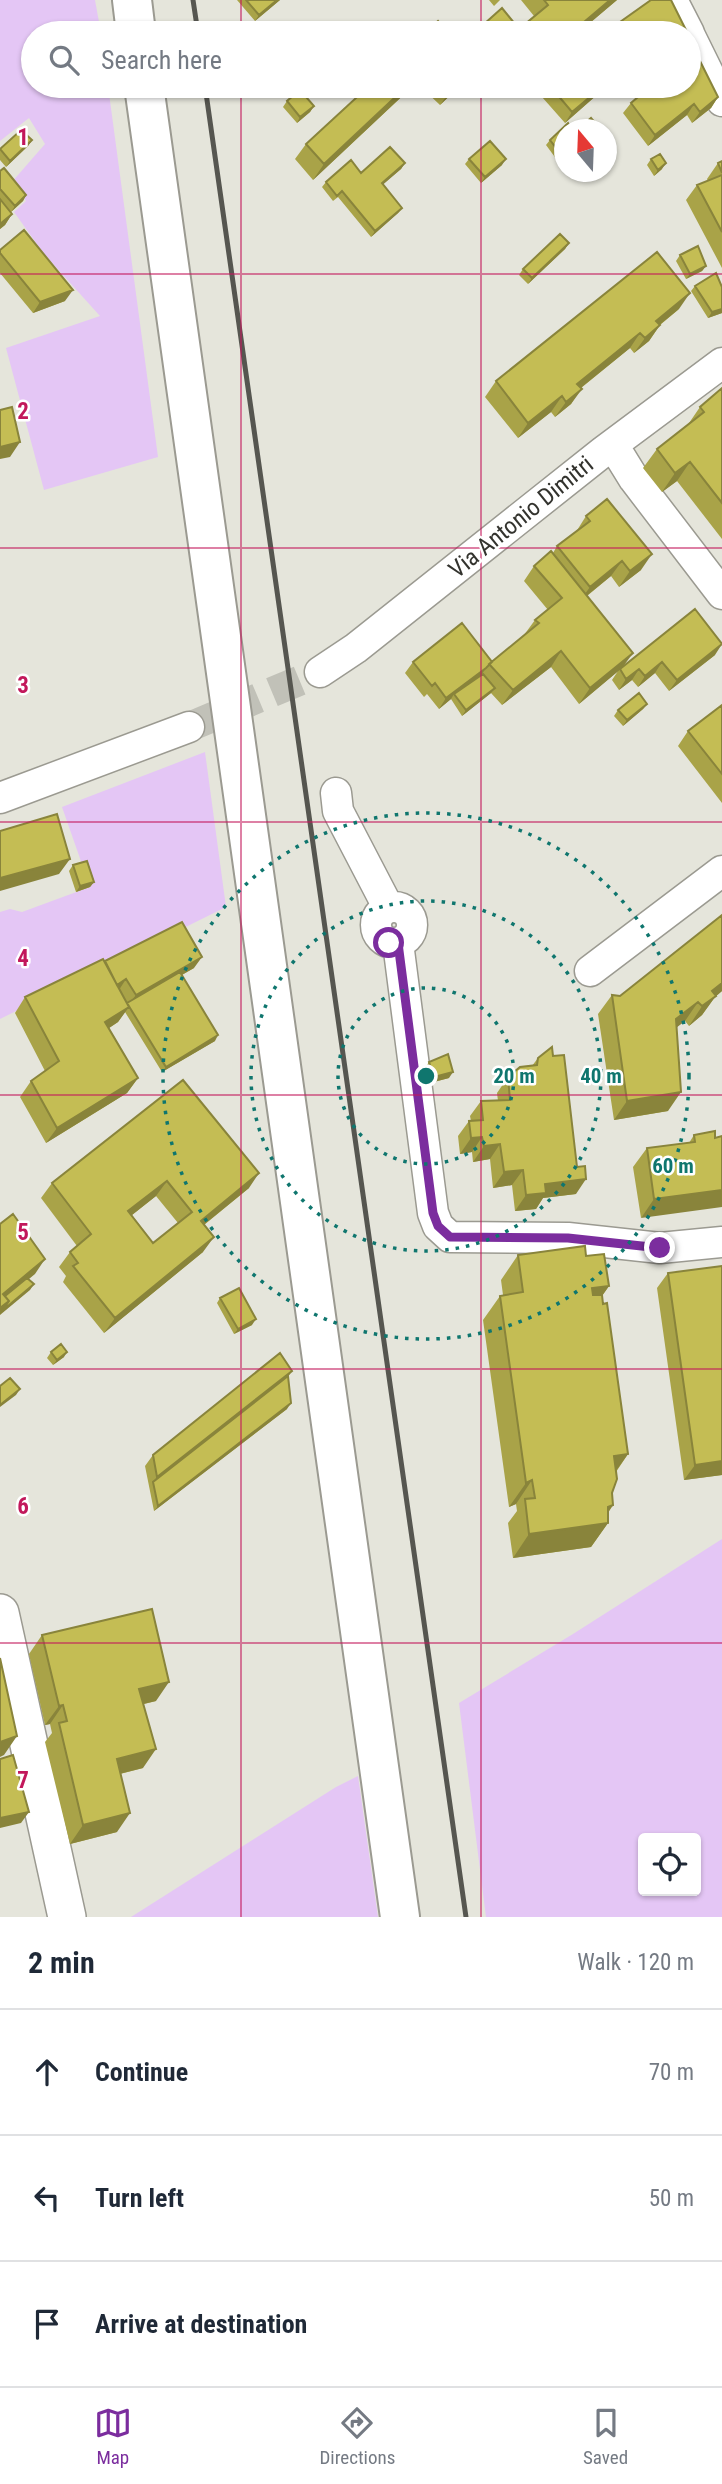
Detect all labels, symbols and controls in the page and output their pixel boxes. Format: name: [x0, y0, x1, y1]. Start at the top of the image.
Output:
search box: [21, 21, 701, 98]
icon: search: [45, 41, 83, 79]
text: Search here: [101, 45, 222, 75]
north arrow: [554, 119, 617, 182]
text: 1: [17, 124, 29, 151]
text: 2: [17, 398, 29, 425]
street label: Via Antonio Dimitri: [443, 450, 599, 584]
text: 3: [17, 672, 29, 699]
route start: [373, 927, 404, 958]
text: 4: [17, 945, 29, 972]
centre of rings: [414, 1064, 438, 1088]
text: 20 m: [493, 1064, 535, 1088]
text: 40 m: [580, 1064, 622, 1088]
text: 60 m: [652, 1154, 694, 1178]
text: 5: [17, 1219, 29, 1246]
route end: [644, 1232, 675, 1263]
text: 6: [17, 1493, 29, 1520]
text: 7: [17, 1767, 29, 1794]
map controls: [638, 1833, 701, 1896]
button: locate: [638, 1833, 701, 1896]
text: 2 min: [28, 1945, 95, 1980]
text: Walk · 120 m: [577, 1949, 694, 1976]
icon: ahead: [28, 2053, 66, 2091]
text: Continue: [95, 2057, 188, 2087]
text: 70 m: [649, 2059, 694, 2086]
icon: left: [28, 2179, 66, 2217]
text: Turn left: [95, 2183, 184, 2213]
text: 50 m: [649, 2185, 694, 2212]
icon: arrive: [28, 2305, 66, 2343]
text: Arrive at destination: [95, 2309, 307, 2339]
tab: Map: [94, 2404, 132, 2469]
tab: Directions: [319, 2404, 395, 2469]
tab: Saved: [583, 2404, 628, 2469]

